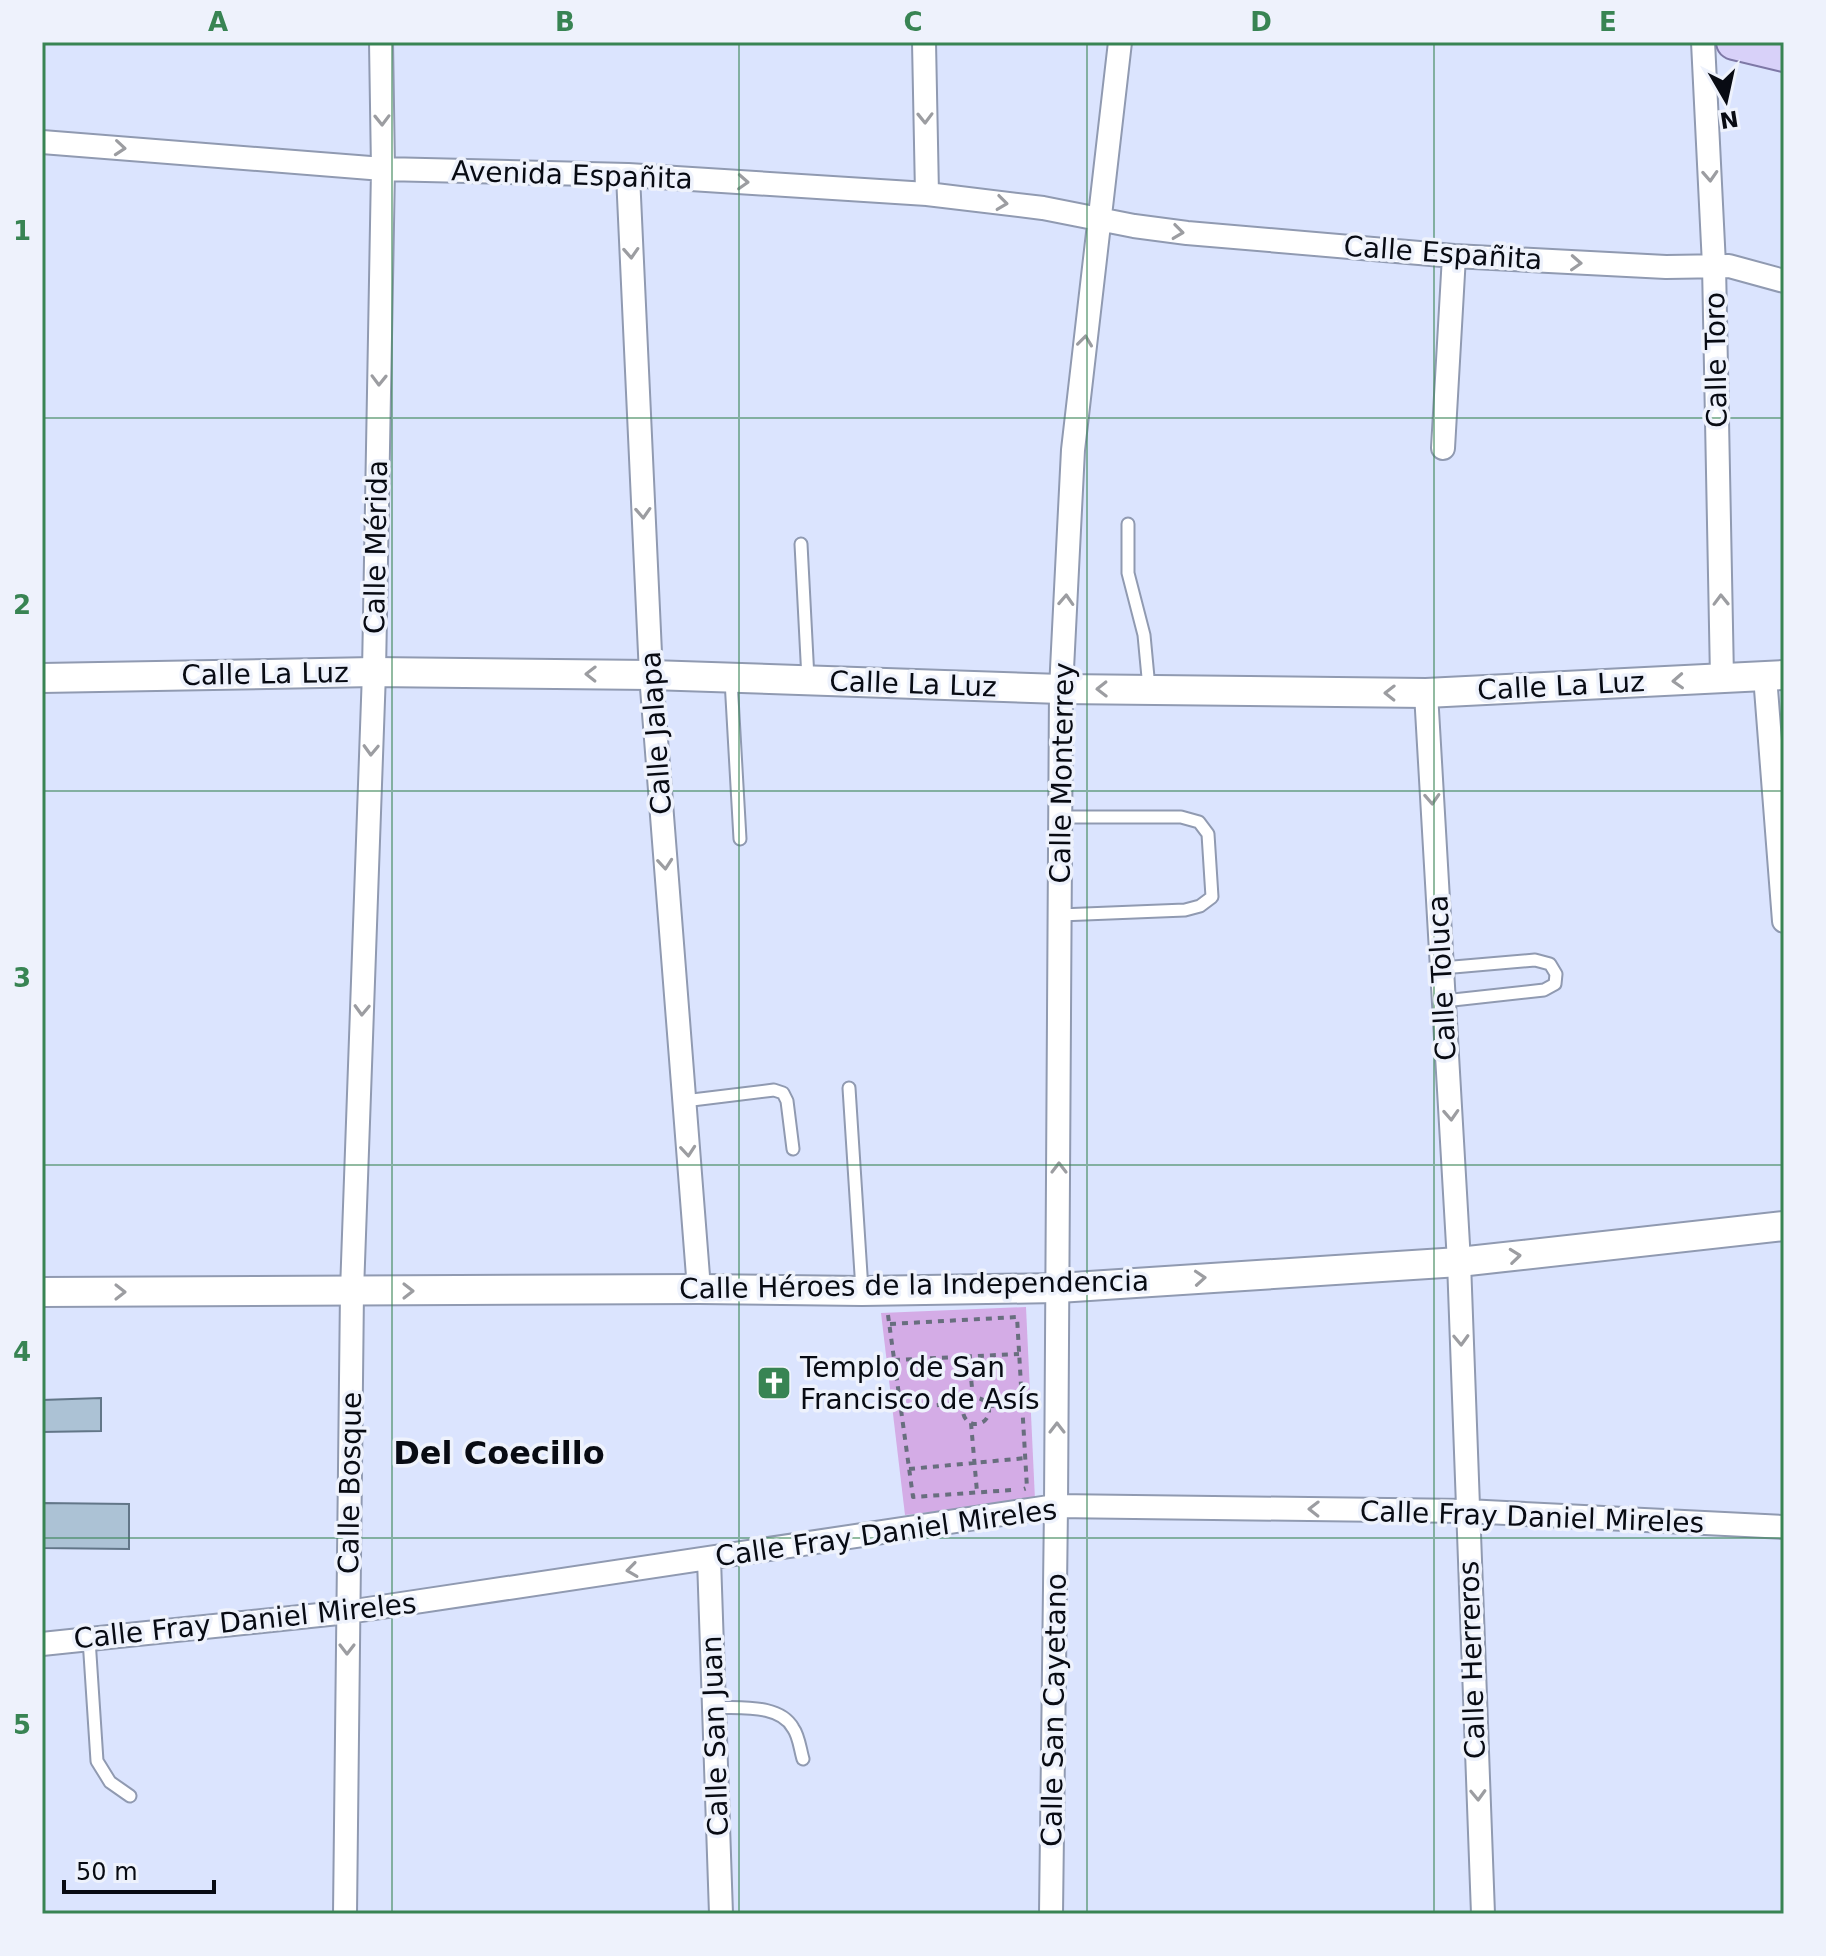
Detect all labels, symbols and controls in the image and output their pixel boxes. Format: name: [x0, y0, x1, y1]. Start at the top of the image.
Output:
text: A: [208, 7, 228, 37]
text: B: [555, 7, 575, 37]
text: C: [903, 7, 923, 37]
text: D: [1250, 7, 1272, 37]
text: E: [1599, 7, 1617, 37]
north arrow: [1686, 60, 1766, 140]
text: N: [1718, 105, 1740, 133]
one-way arrow: [916, 112, 934, 125]
one-way arrow: [373, 114, 391, 127]
one-way arrow: [114, 139, 127, 156]
street label: Avenida Españita: [451, 154, 693, 196]
one-way arrow: [1701, 170, 1718, 183]
one-way arrow: [737, 174, 750, 191]
one-way arrow: [995, 194, 1009, 211]
text: 1: [13, 216, 31, 246]
one-way arrow: [1171, 223, 1185, 240]
street label: Calle Españita: [1342, 230, 1544, 276]
one-way arrow: [623, 247, 640, 260]
one-way arrow: [1570, 254, 1583, 271]
street label: Calle Toro: [1698, 292, 1734, 428]
one-way arrow: [1076, 334, 1093, 348]
one-way arrow: [370, 374, 388, 387]
street label: Calle Mérida: [358, 460, 394, 634]
one-way arrow: [635, 507, 652, 520]
text: 2: [13, 590, 31, 620]
one-way arrow: [1057, 593, 1074, 606]
one-way arrow: [1712, 593, 1729, 606]
street label: Calle Jalapa: [634, 650, 678, 816]
street label: Calle La Luz: [181, 656, 349, 692]
street label: Calle Monterrey: [1044, 662, 1080, 884]
one-way arrow: [584, 665, 597, 683]
street label: Calle La Luz: [829, 665, 997, 703]
street label: Calle La Luz: [1476, 665, 1646, 707]
one-way arrow: [1671, 672, 1684, 689]
one-way arrow: [1095, 680, 1108, 698]
one-way arrow: [1383, 684, 1396, 701]
one-way arrow: [363, 744, 380, 757]
one-way arrow: [1423, 793, 1440, 806]
one-way arrow: [657, 858, 674, 871]
street label: Calle Toluca: [1421, 894, 1463, 1062]
text: 3: [13, 963, 31, 993]
one-way arrow: [354, 1004, 371, 1017]
one-way arrow: [1442, 1109, 1459, 1122]
one-way arrow: [679, 1145, 696, 1158]
one-way arrow: [1050, 1161, 1068, 1174]
one-way arrow: [1509, 1247, 1522, 1264]
street label: Calle Héroes de la Independencia: [679, 1264, 1149, 1306]
one-way arrow: [1194, 1270, 1207, 1287]
one-way arrow: [402, 1282, 415, 1300]
one-way arrow: [114, 1283, 127, 1301]
one-way arrow: [1453, 1334, 1470, 1347]
text: 4: [13, 1337, 31, 1367]
place label: Templo de San Francisco de Asís: [799, 1351, 1040, 1416]
church icon: Templo de San Francisco de Asís: [755, 1364, 793, 1402]
street label: Calle Bosque: [332, 1392, 368, 1574]
one-way arrow: [1048, 1421, 1066, 1434]
district label: Del Coecillo: [393, 1434, 605, 1472]
street label: Calle Fray Daniel Mireles: [713, 1493, 1059, 1573]
street label: Calle Fray Daniel Mireles: [1359, 1494, 1705, 1540]
one-way arrow: [1307, 1500, 1320, 1518]
street label: Calle Herreros: [1452, 1560, 1492, 1760]
one-way arrow: [625, 1561, 639, 1578]
street label: Calle San Cayetano: [1035, 1573, 1073, 1847]
street label: Calle Fray Daniel Mireles: [72, 1587, 418, 1655]
street label: Calle San Juan: [695, 1635, 735, 1837]
one-way arrow: [339, 1643, 356, 1656]
text: 5: [13, 1710, 31, 1740]
one-way arrow: [1470, 1790, 1487, 1802]
scale bar: [64, 1844, 214, 1894]
text: 50 m: [76, 1858, 138, 1886]

